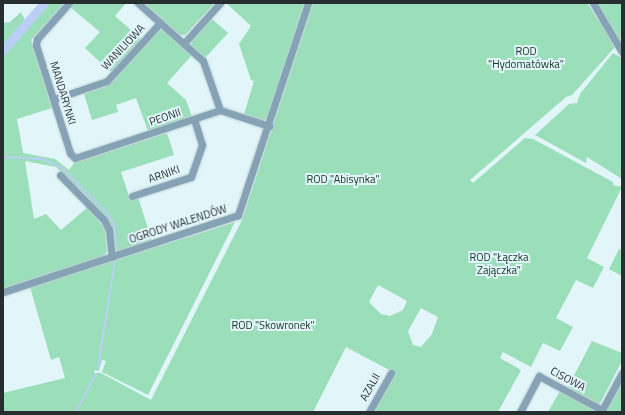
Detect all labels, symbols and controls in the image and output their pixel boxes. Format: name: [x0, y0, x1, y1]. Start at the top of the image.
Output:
street label: WANILIOWA: [99, 21, 147, 73]
park label: ROD "Hydomatówka": [488, 45, 564, 71]
street label: MANDARYNKI: [47, 60, 79, 126]
street label: PEONII: [147, 105, 183, 129]
street label: ARNIKI: [147, 162, 181, 186]
park label: ROD "Abisynka": [307, 172, 379, 186]
street label: OGRODY WALENDÓW: [127, 202, 229, 246]
park label: ROD "Łączka Zajączka": [469, 251, 529, 277]
park label: ROD "Skowronek": [231, 318, 315, 332]
street label: CISOWA: [548, 364, 588, 394]
street label: AZALII: [357, 371, 383, 403]

